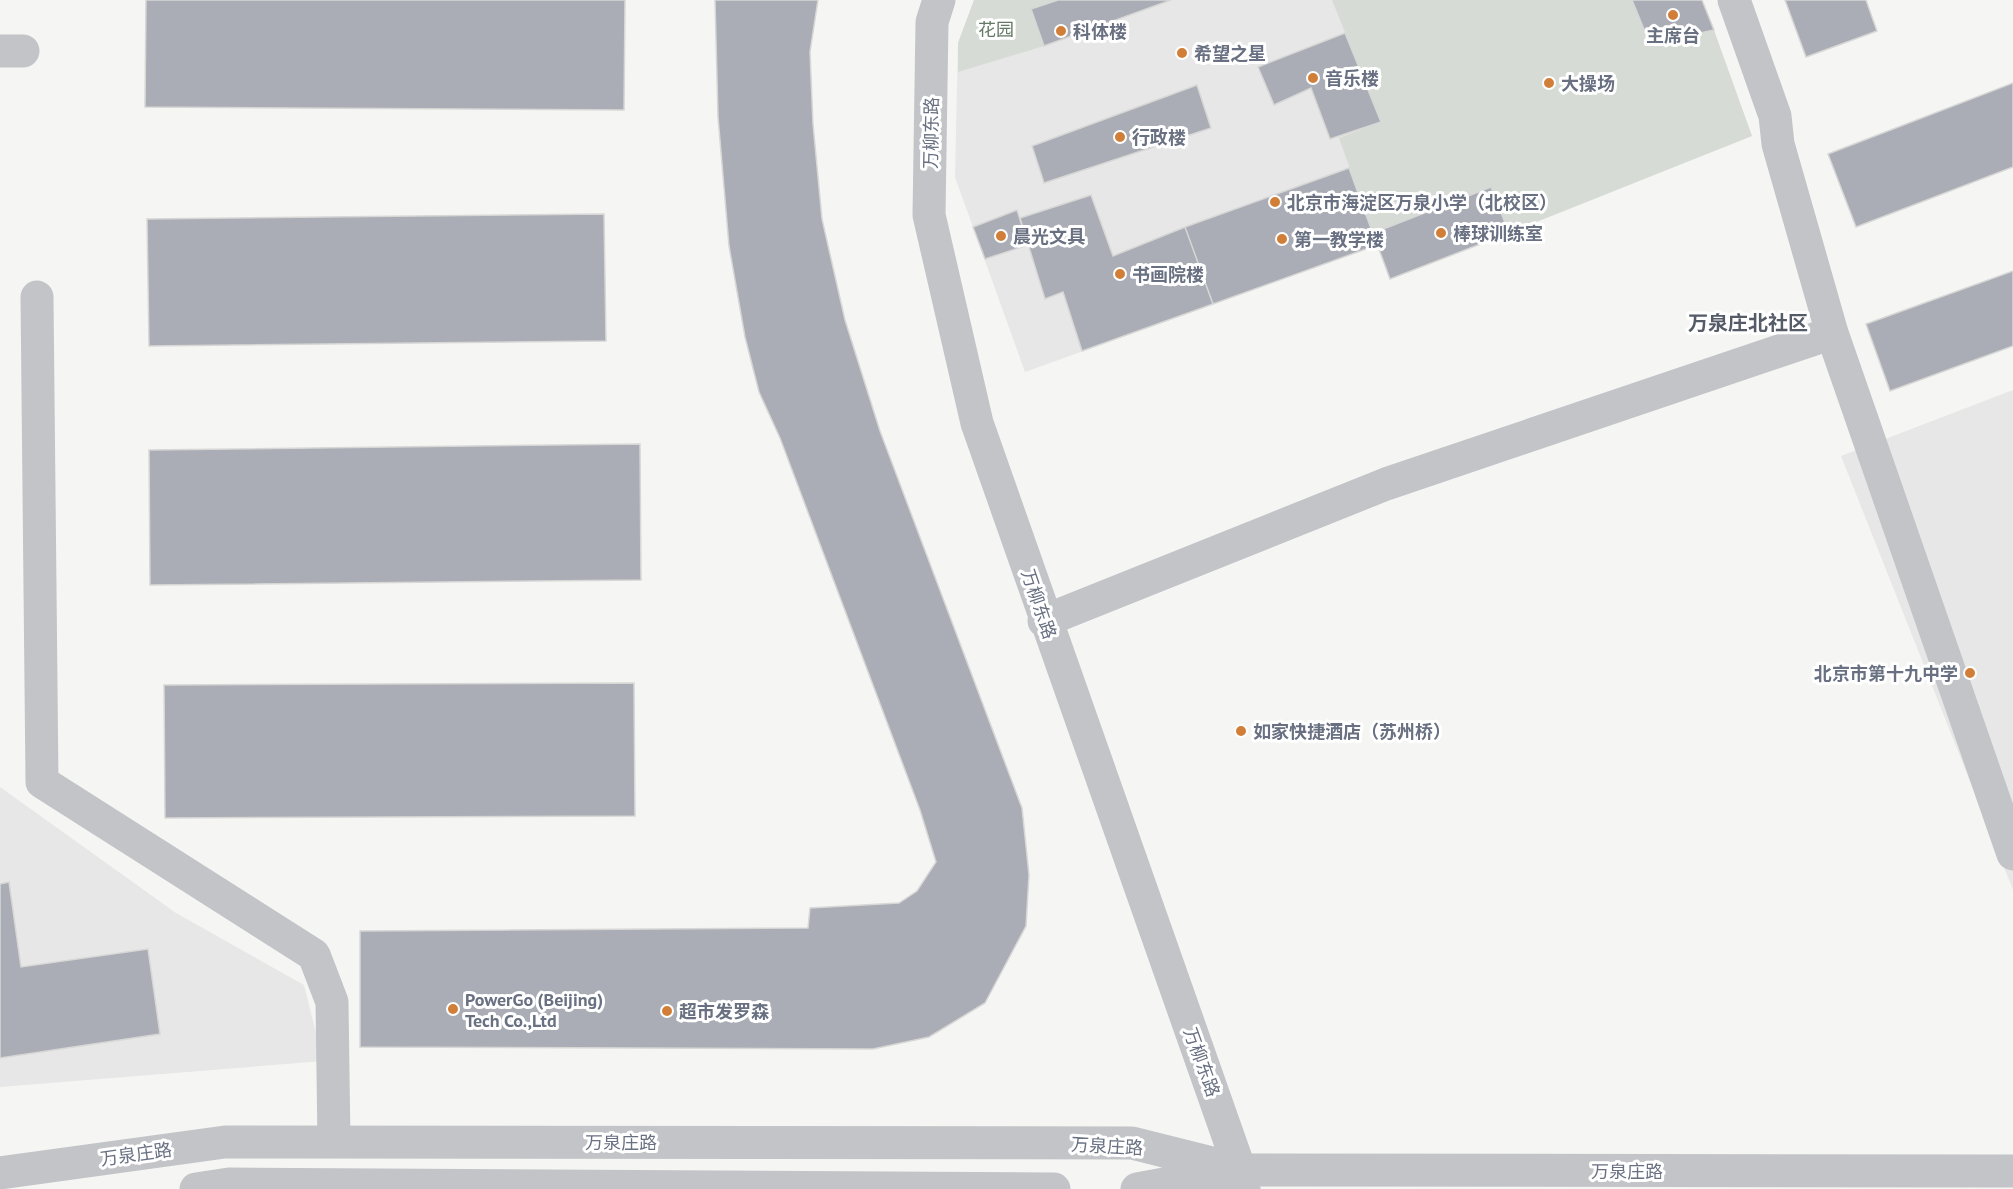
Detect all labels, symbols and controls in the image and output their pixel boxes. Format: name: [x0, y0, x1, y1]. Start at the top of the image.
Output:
marker: 主席台: [1666, 8, 1680, 22]
park label: 花园: [978, 18, 1014, 41]
place label: 科体楼: [1073, 20, 1127, 43]
marker: 科体楼: [1054, 24, 1068, 38]
place label: 主席台: [1646, 24, 1700, 47]
place label: 希望之星: [1194, 42, 1266, 65]
marker: 希望之星: [1175, 46, 1189, 60]
place label: 音乐楼: [1325, 67, 1379, 90]
marker: 音乐楼: [1306, 71, 1320, 85]
place label: 大操场: [1561, 72, 1615, 95]
marker: 大操场: [1542, 76, 1556, 90]
street label: 万柳东路: [919, 97, 943, 169]
place label: 行政楼: [1132, 126, 1186, 149]
marker: 行政楼: [1113, 130, 1127, 144]
place label: 北京市海淀区万泉小学（北校区）: [1287, 191, 1557, 214]
marker: 北京市海淀区万泉小学（北校区）: [1268, 195, 1282, 209]
place label: 棒球训练室: [1453, 222, 1543, 245]
place label: 晨光文具: [1013, 225, 1085, 248]
marker: 棒球训练室: [1434, 226, 1448, 240]
place label: 第一教学楼: [1294, 228, 1384, 251]
marker: 晨光文具: [994, 229, 1008, 243]
marker: 第一教学楼: [1275, 232, 1289, 246]
place label: 书画院楼: [1132, 263, 1204, 286]
marker: 书画院楼: [1113, 267, 1127, 281]
district label: 万泉庄北社区: [1688, 310, 1808, 336]
street label: 万柳东路: [1016, 566, 1062, 642]
place label: 北京市第十九中学: [1814, 662, 1958, 685]
marker: 北京市第十九中学: [1963, 666, 1977, 680]
place label: 如家快捷酒店（苏州桥）: [1253, 720, 1451, 743]
marker: 如家快捷酒店（苏州桥）: [1234, 724, 1248, 738]
place label: PowerGo (Beijing) Tech Co.,Ltd: [465, 988, 603, 1032]
place label: 超市发罗森: [679, 1000, 769, 1023]
marker: PowerGo (Beijing) Tech Co.,Ltd: [446, 1002, 460, 1016]
marker: 超市发罗森: [660, 1004, 674, 1018]
street label: 万柳东路: [1179, 1024, 1225, 1100]
street label: 万泉庄路: [585, 1131, 657, 1154]
street label: 万泉庄路: [1070, 1133, 1144, 1159]
street label: 万泉庄路: [99, 1138, 173, 1170]
street label: 万泉庄路: [1591, 1160, 1663, 1183]

